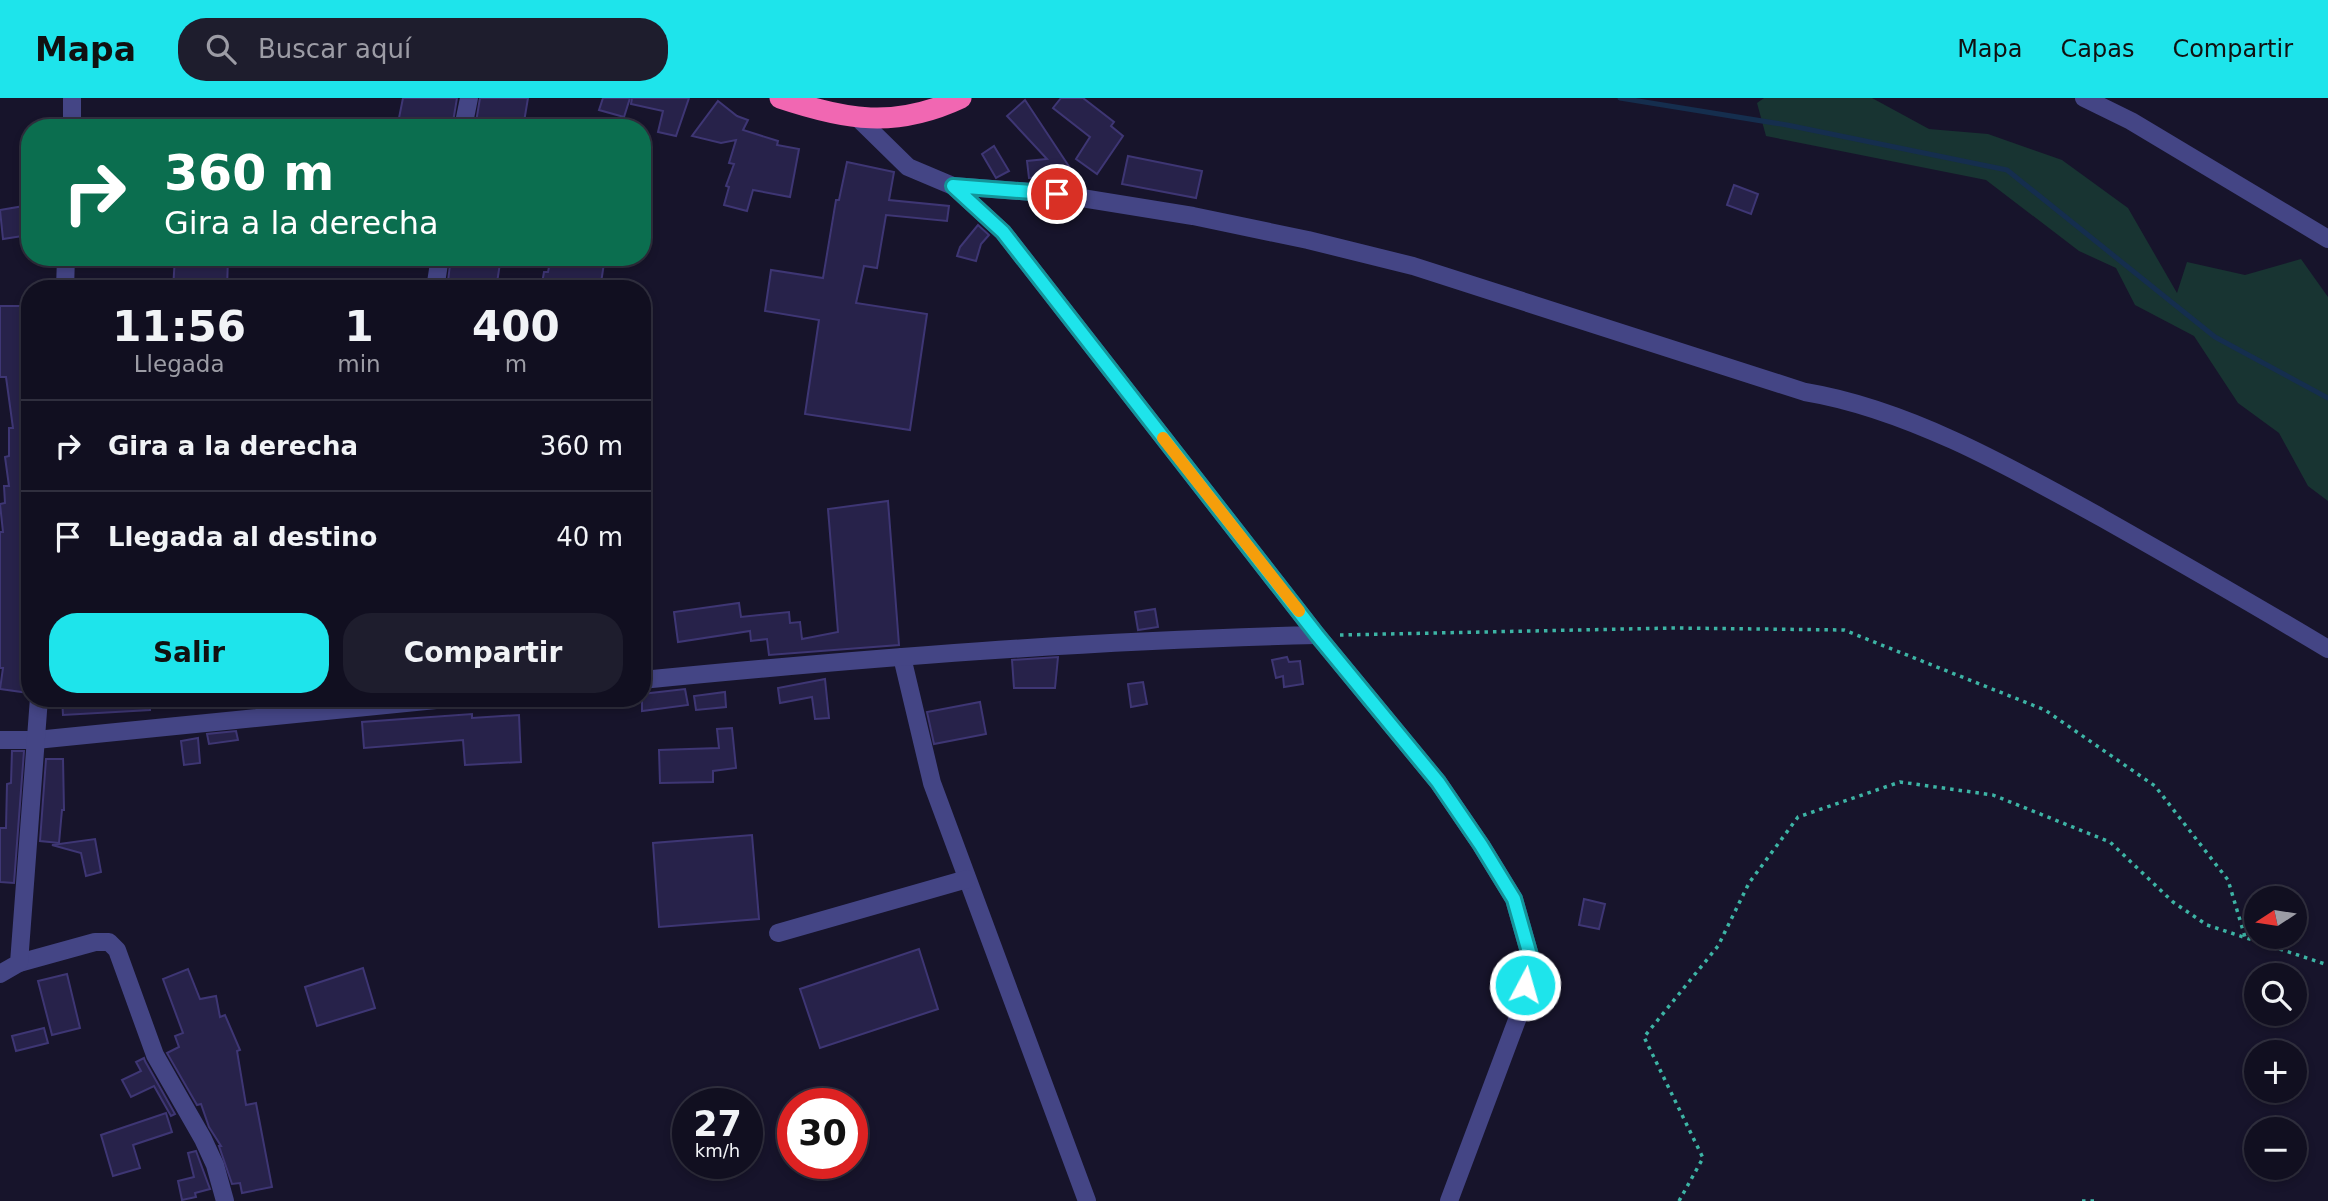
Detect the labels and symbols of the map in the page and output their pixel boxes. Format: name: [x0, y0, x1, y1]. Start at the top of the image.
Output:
pin: [1027, 164, 1087, 224]
north arrow: [2244, 886, 2306, 948]
position arrow: [1488, 948, 1562, 1022]
speed limit sign: 30: [777, 1088, 868, 1179]

